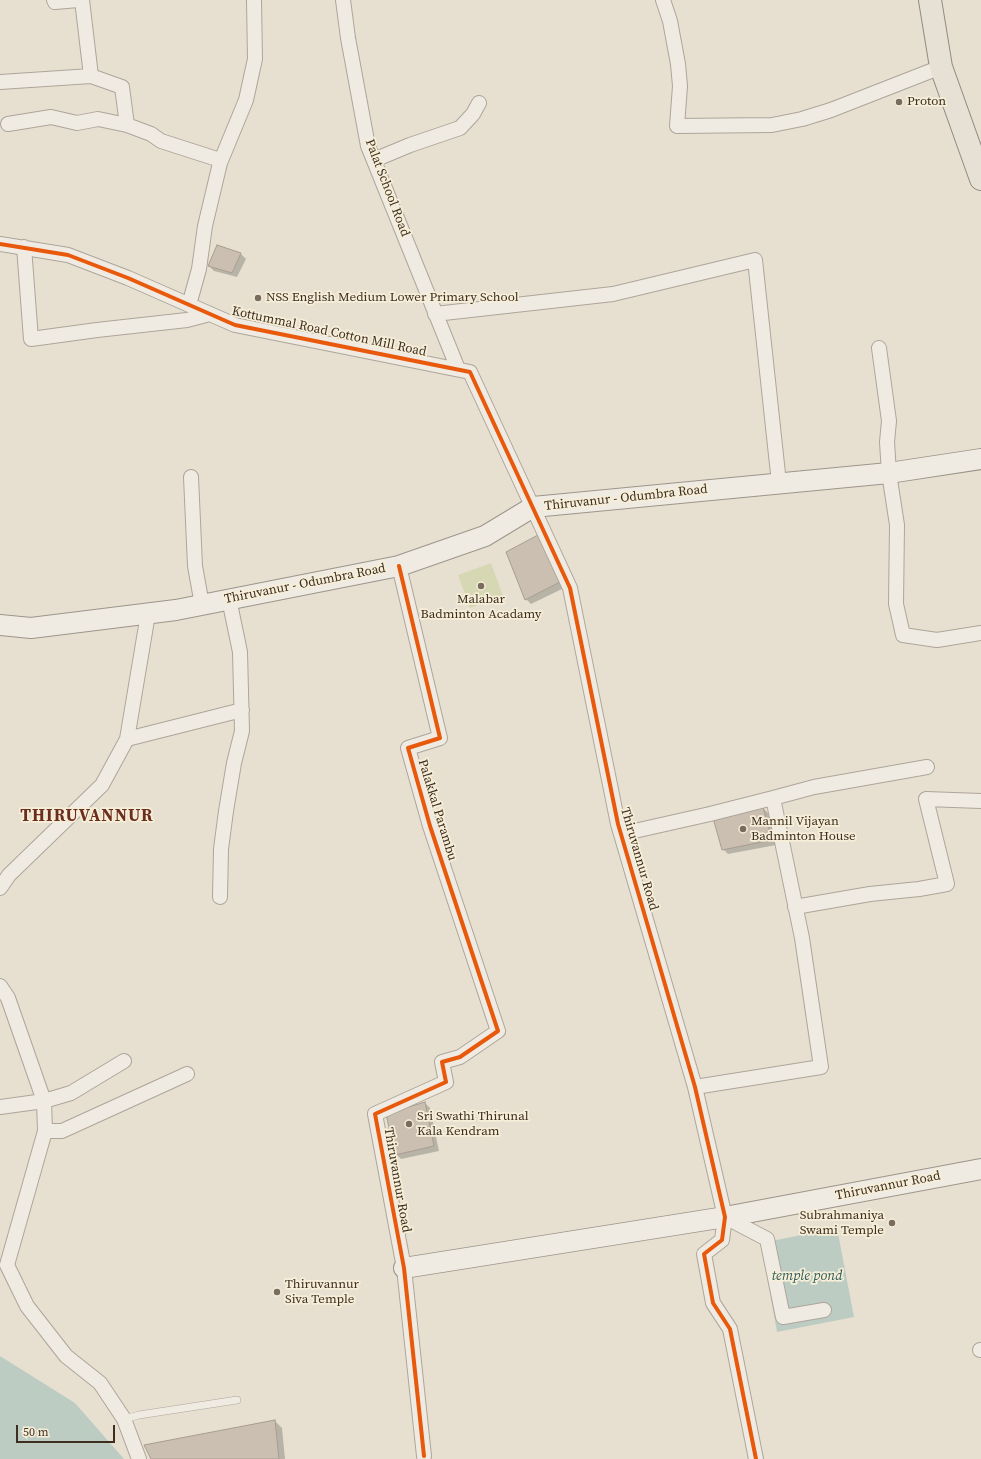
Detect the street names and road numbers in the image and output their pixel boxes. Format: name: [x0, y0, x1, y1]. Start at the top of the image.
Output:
street label: Palat School Road: [361, 137, 413, 239]
street label: Kottummal Road Cotton Mill Road: [230, 304, 428, 360]
street label: Thiruvanur - Odumbra Road: [544, 482, 708, 514]
street label: Thiruvanur - Odumbra Road: [223, 561, 387, 607]
street label: Palakkal Parambu: [414, 757, 460, 863]
street label: Thiruvannur Road: [617, 806, 661, 912]
street label: Thiruvannur Road: [380, 1126, 414, 1234]
street label: Thiruvannur Road: [834, 1168, 942, 1204]

